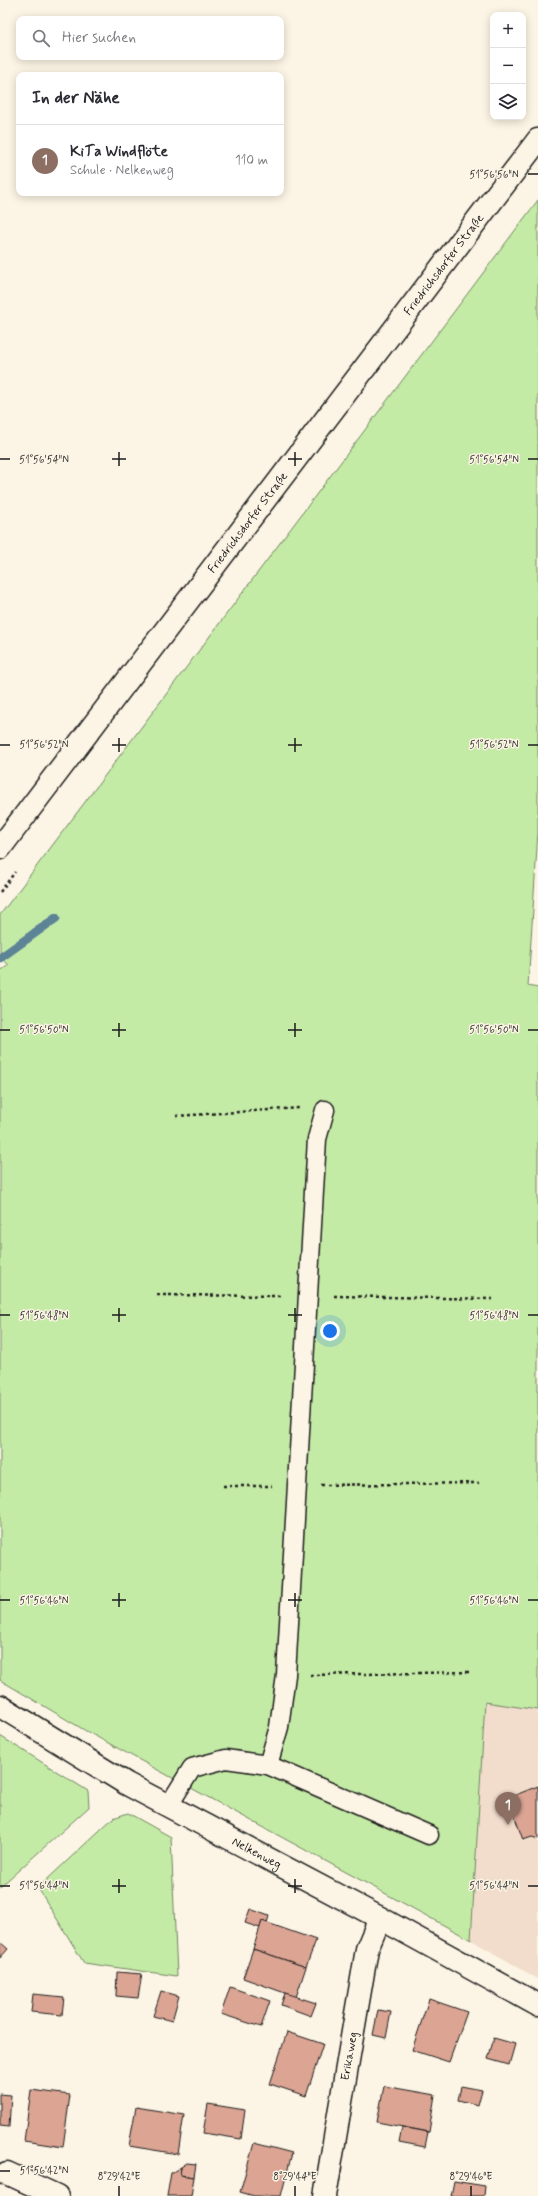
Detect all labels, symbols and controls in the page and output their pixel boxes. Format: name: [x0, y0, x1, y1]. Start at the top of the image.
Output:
map controls: [490, 12, 526, 120]
button: +: [490, 12, 526, 48]
search box: [16, 16, 284, 60]
icon: search: [30, 27, 52, 49]
text: Hier suchen: [62, 28, 136, 48]
button: −: [490, 48, 526, 84]
button: layers: [490, 84, 526, 120]
text: In der Nähe: [32, 87, 120, 109]
text: KiTa Windflöte: [70, 142, 168, 162]
text: 1: [42, 152, 48, 169]
text: 110 m: [235, 152, 268, 169]
text: Schule · Nelkenweg: [70, 162, 174, 179]
text: 51°56'56"N: [469, 168, 519, 182]
street label: Friedrichsdorfer Straße: [401, 211, 488, 319]
text: 51°56'54"N: [19, 453, 69, 467]
text: 51°56'54"N: [469, 453, 519, 467]
street label: Friedrichsdorfer Straße: [205, 469, 292, 577]
text: 51°56'52"N: [20, 738, 69, 752]
text: 51°56'52"N: [470, 738, 519, 752]
text: 51°56'50"N: [19, 1023, 69, 1037]
text: 51°56'50"N: [469, 1023, 519, 1037]
text: 51°56'48"N: [20, 1309, 69, 1323]
text: 51°56'48"N: [470, 1309, 519, 1323]
your location: [320, 1321, 340, 1341]
text: 51°56'46"N: [20, 1594, 69, 1608]
text: 51°56'46"N: [470, 1594, 519, 1608]
pin: 1: [495, 1792, 521, 1825]
street label: Nelkenweg: [229, 1834, 284, 1873]
text: 51°56'44"N: [19, 1879, 69, 1893]
text: 51°56'44"N: [469, 1879, 519, 1893]
street label: Erikaweg: [338, 2031, 362, 2082]
text: 51°56'42"N: [20, 2164, 69, 2178]
text: 8°29'42"E: [98, 2170, 140, 2184]
text: 8°29'44"E: [273, 2170, 317, 2184]
text: 8°29'46"E: [450, 2170, 493, 2184]

